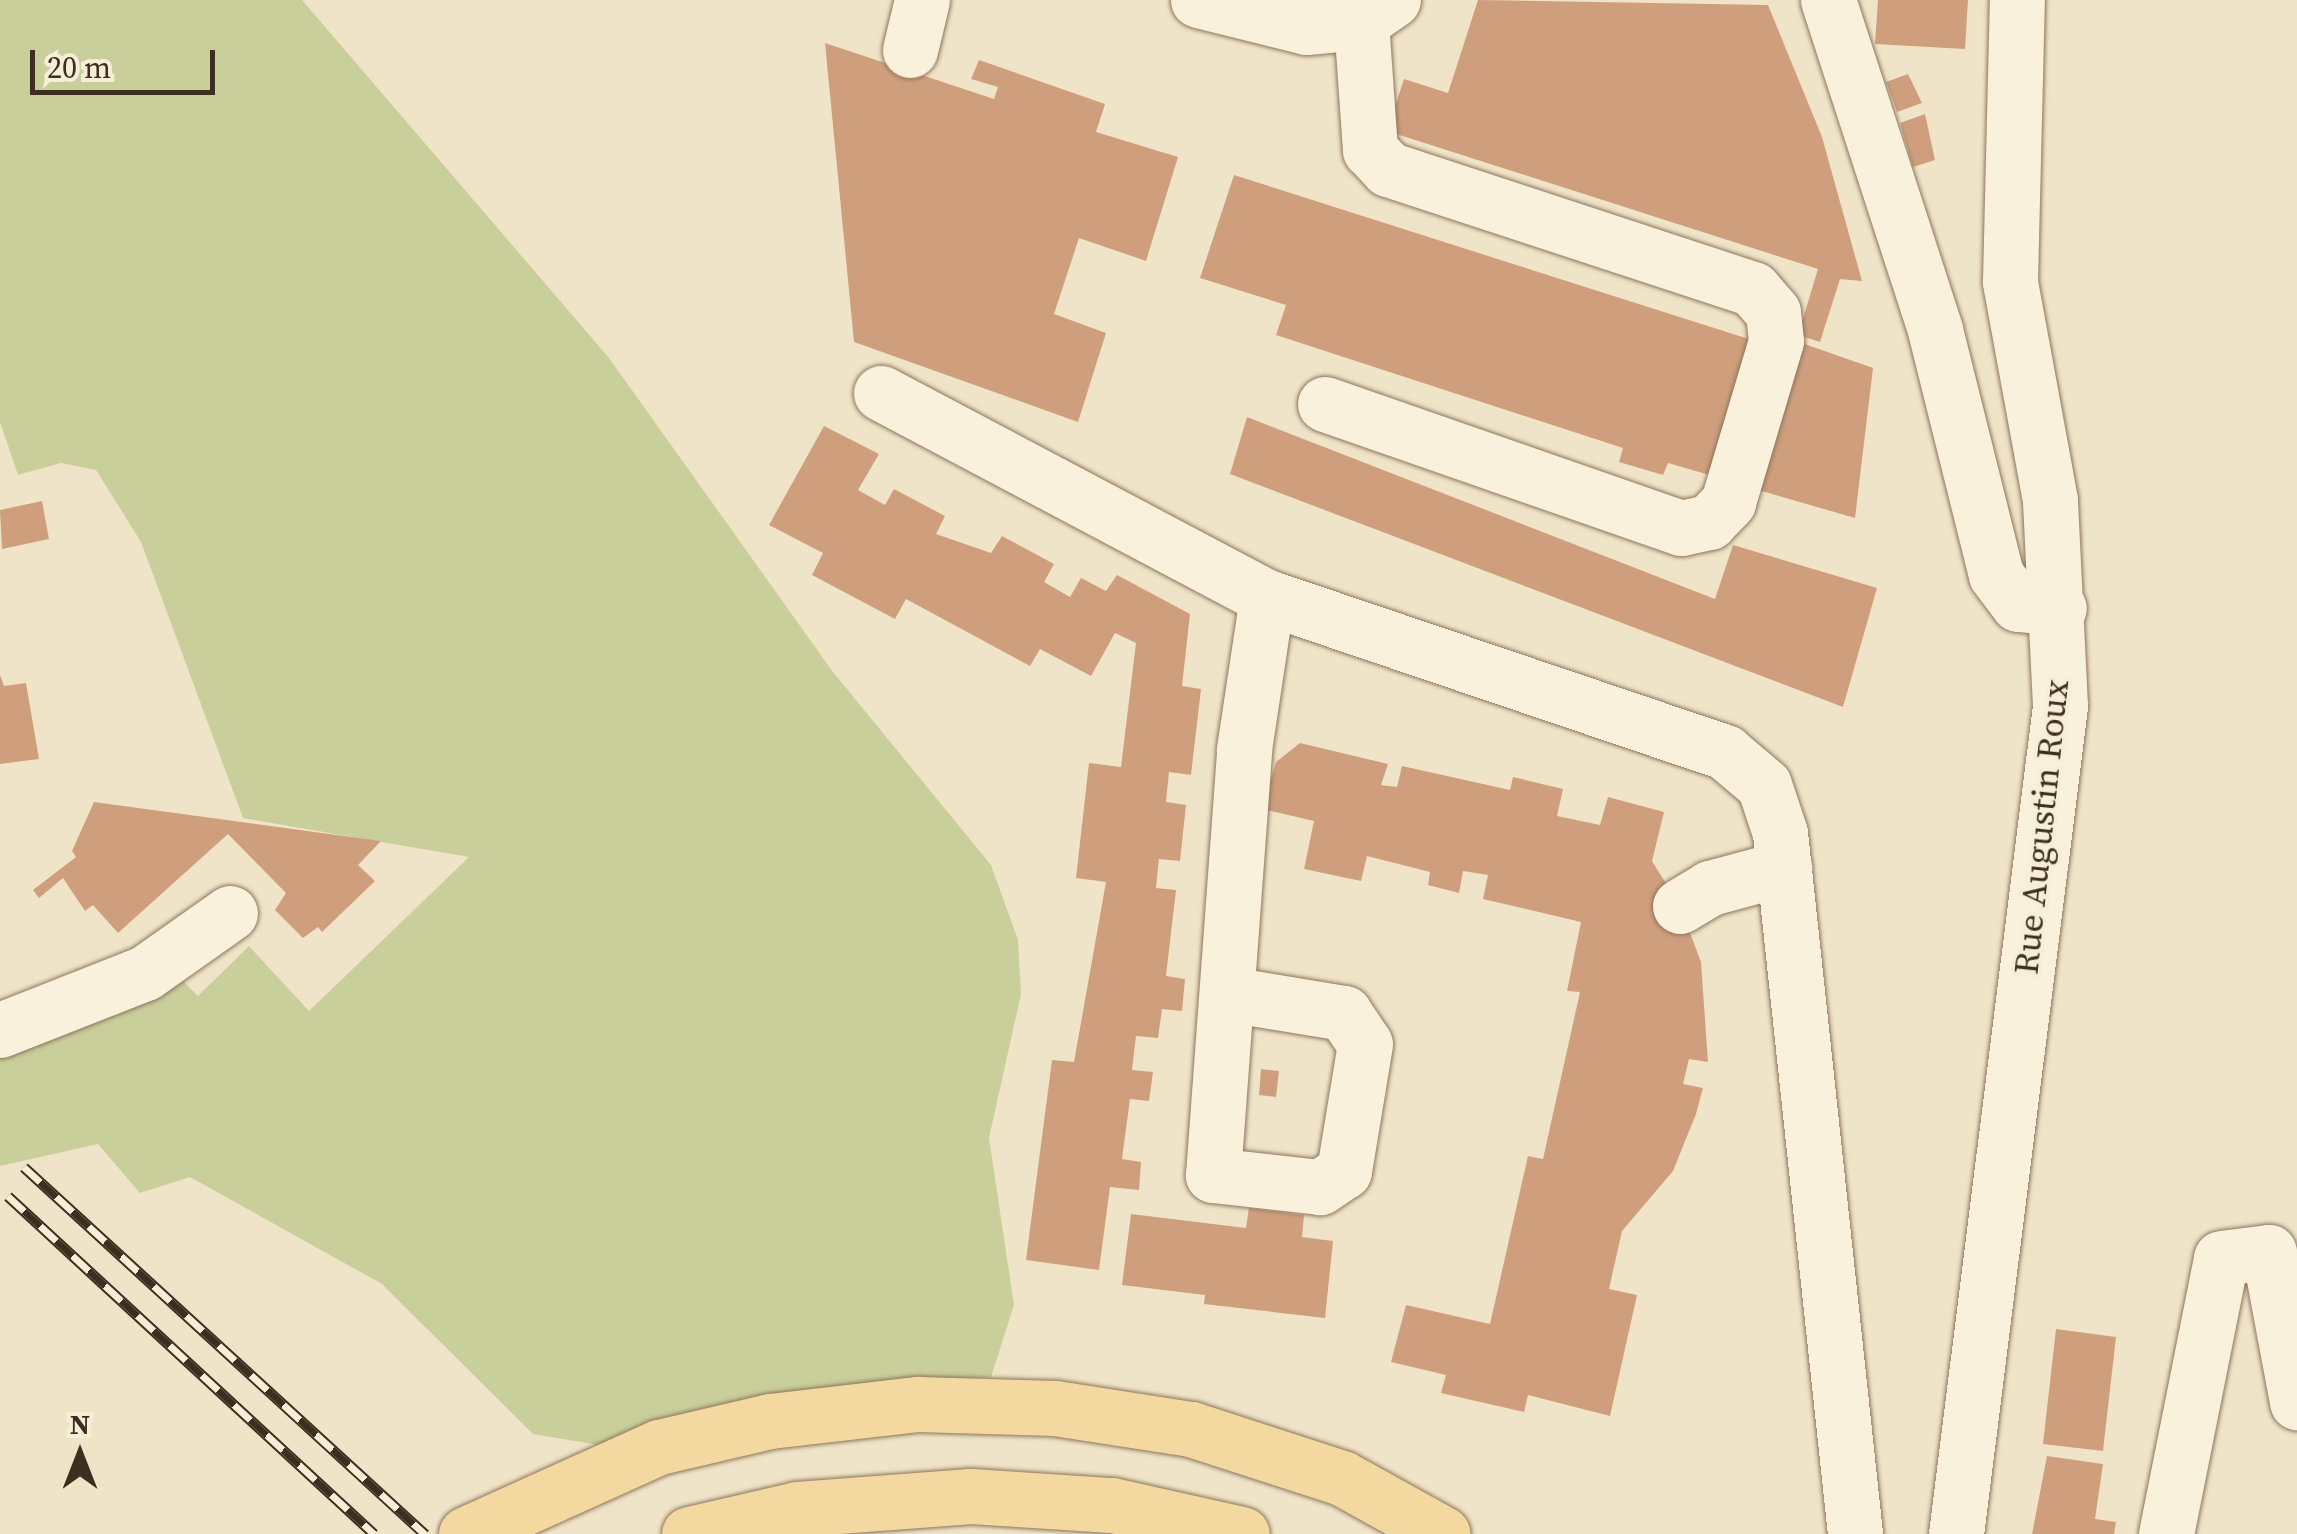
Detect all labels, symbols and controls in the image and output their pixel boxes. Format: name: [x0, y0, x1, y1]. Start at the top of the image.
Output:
scale bar: [35, 30, 220, 92]
text: 20 m: [47, 47, 111, 88]
street label: Rue Augustin Roux: [2005, 678, 2077, 976]
north arrow: [30, 1404, 130, 1504]
text: N: [70, 1405, 90, 1443]

